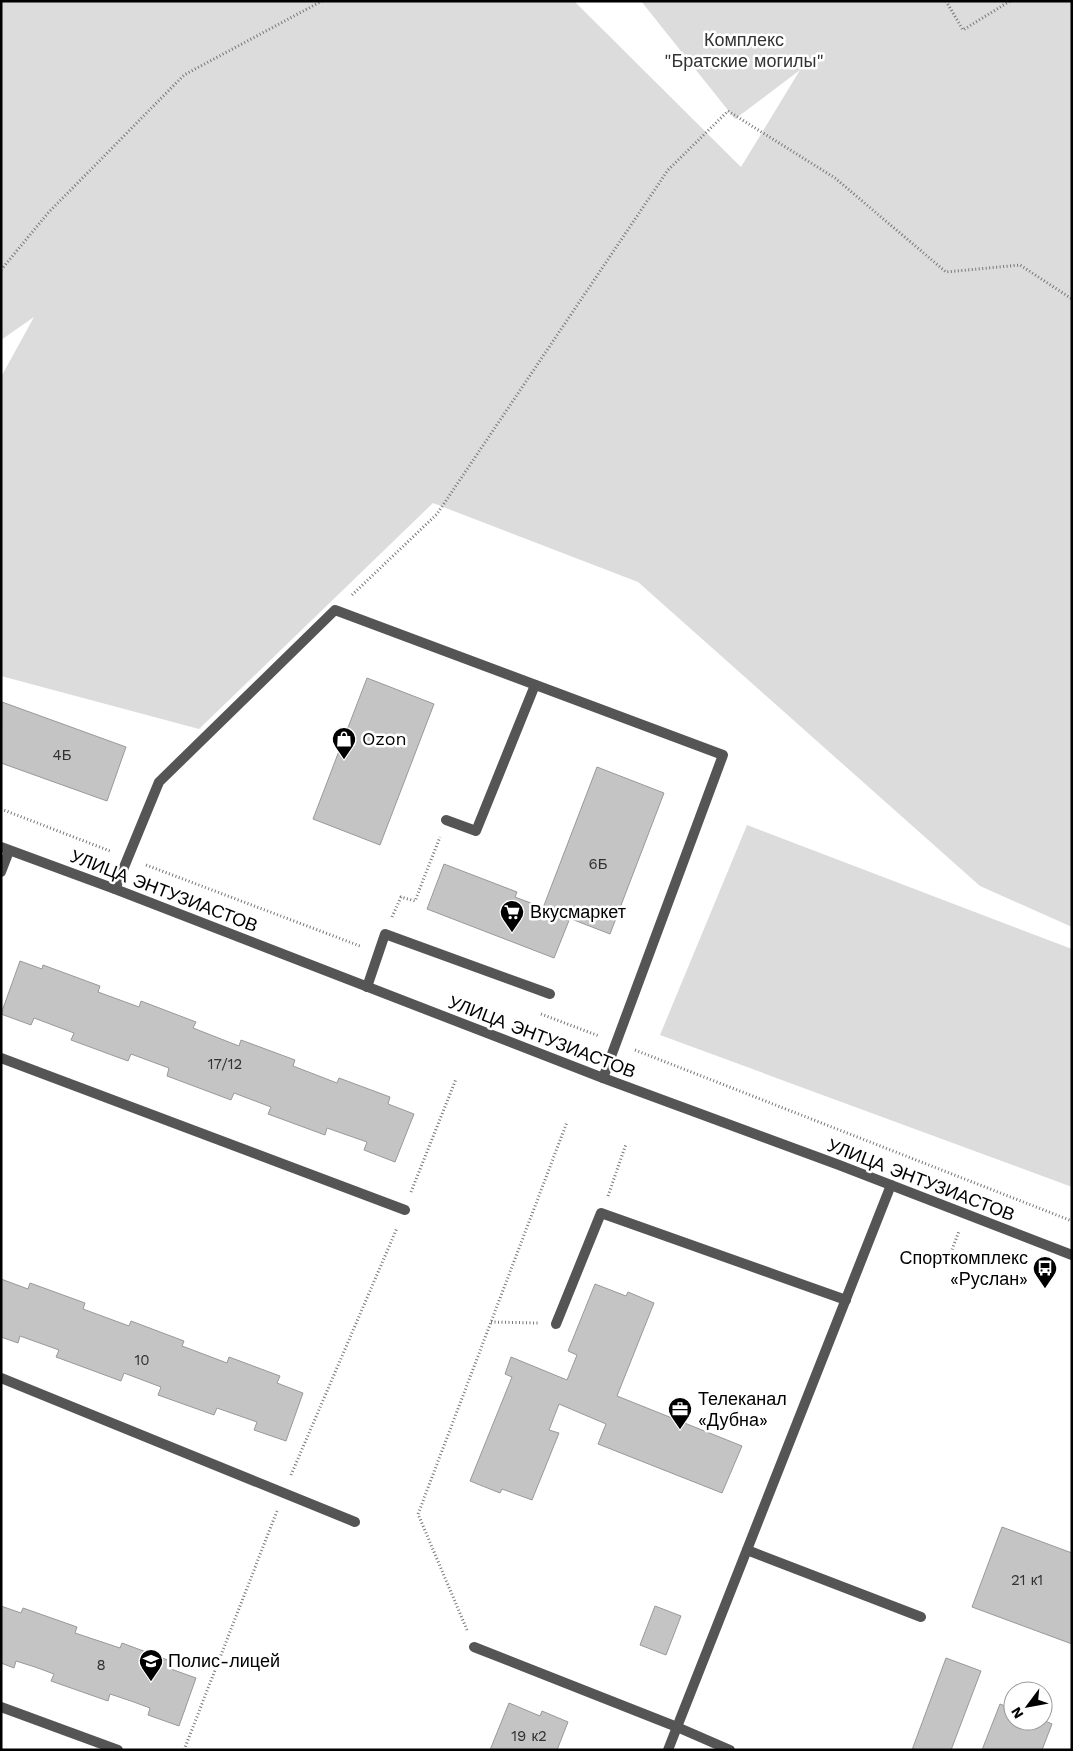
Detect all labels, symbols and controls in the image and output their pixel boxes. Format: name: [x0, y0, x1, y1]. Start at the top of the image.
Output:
park label: Комплекс "Братские могилы": [664, 29, 824, 71]
shop icon: Ozon: [331, 726, 357, 760]
place label: Ozon: [362, 728, 407, 749]
house number: 4Б: [52, 746, 72, 764]
street label: УЛИЦА ЭНТУЗИАСТОВ: [68, 845, 261, 936]
house number: 6Б: [589, 855, 608, 873]
supermarket icon: Вкусмаркет: [499, 899, 525, 933]
place label: Вкусмаркет: [530, 901, 626, 922]
street label: УЛИЦА ЭНТУЗИАСТОВ: [446, 991, 639, 1082]
house number: 17/12: [208, 1055, 242, 1073]
street label: УЛИЦА ЭНТУЗИАСТОВ: [825, 1134, 1018, 1225]
place label: Спорткомплекс «Руслан»: [900, 1247, 1028, 1289]
bus stop icon: Спорткомплекс «Руслан»: [1032, 1255, 1058, 1289]
house number: 10: [134, 1351, 150, 1369]
place label: Телеканал «Дубна»: [698, 1388, 787, 1430]
office icon: Телеканал «Дубна»: [667, 1396, 693, 1430]
house number: 21 к1: [1011, 1571, 1043, 1589]
school or university icon: Полис-лицей: [138, 1648, 164, 1682]
place label: Полис-лицей: [168, 1650, 280, 1671]
house number: 8: [96, 1656, 106, 1674]
north arrow: [1003, 1681, 1053, 1731]
text: N: [1007, 1704, 1027, 1722]
house number: 19 к2: [511, 1727, 547, 1745]

